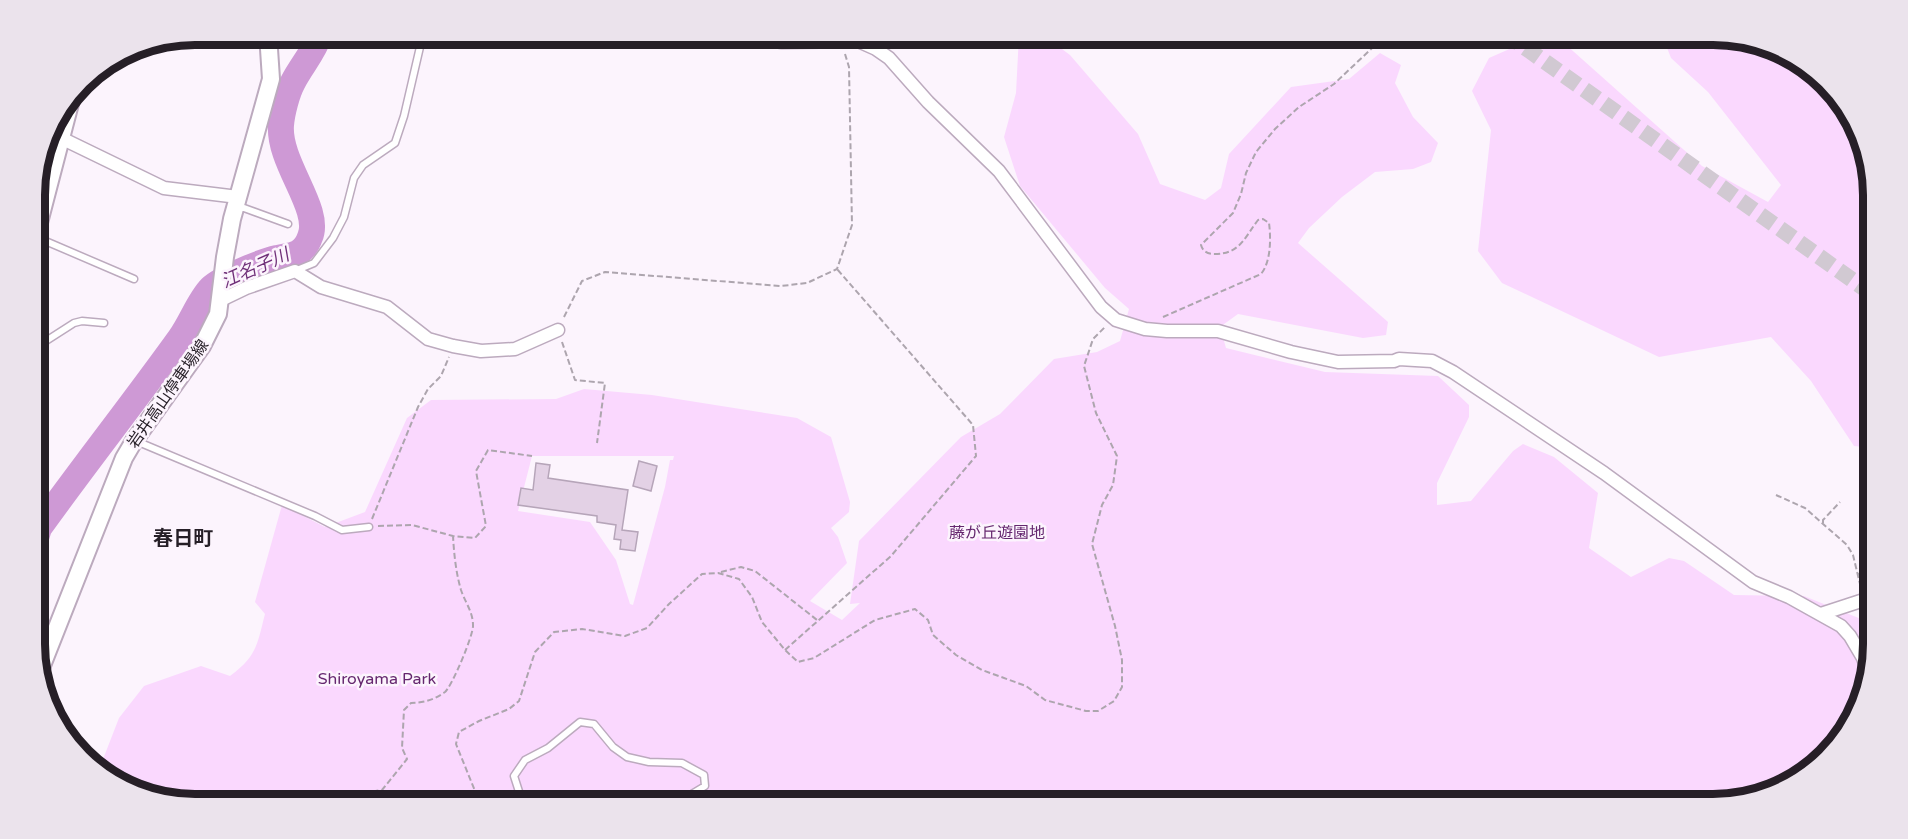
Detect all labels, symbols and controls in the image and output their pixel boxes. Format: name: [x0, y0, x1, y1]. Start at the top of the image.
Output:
water label: 江名子川: [218, 242, 294, 293]
street label: 岩井高山停車場線: [123, 336, 213, 452]
park label: 藤が丘遊園地: [949, 523, 1045, 543]
district label: 春日町: [153, 527, 213, 551]
park label: Shiroyama Park: [318, 669, 437, 689]

